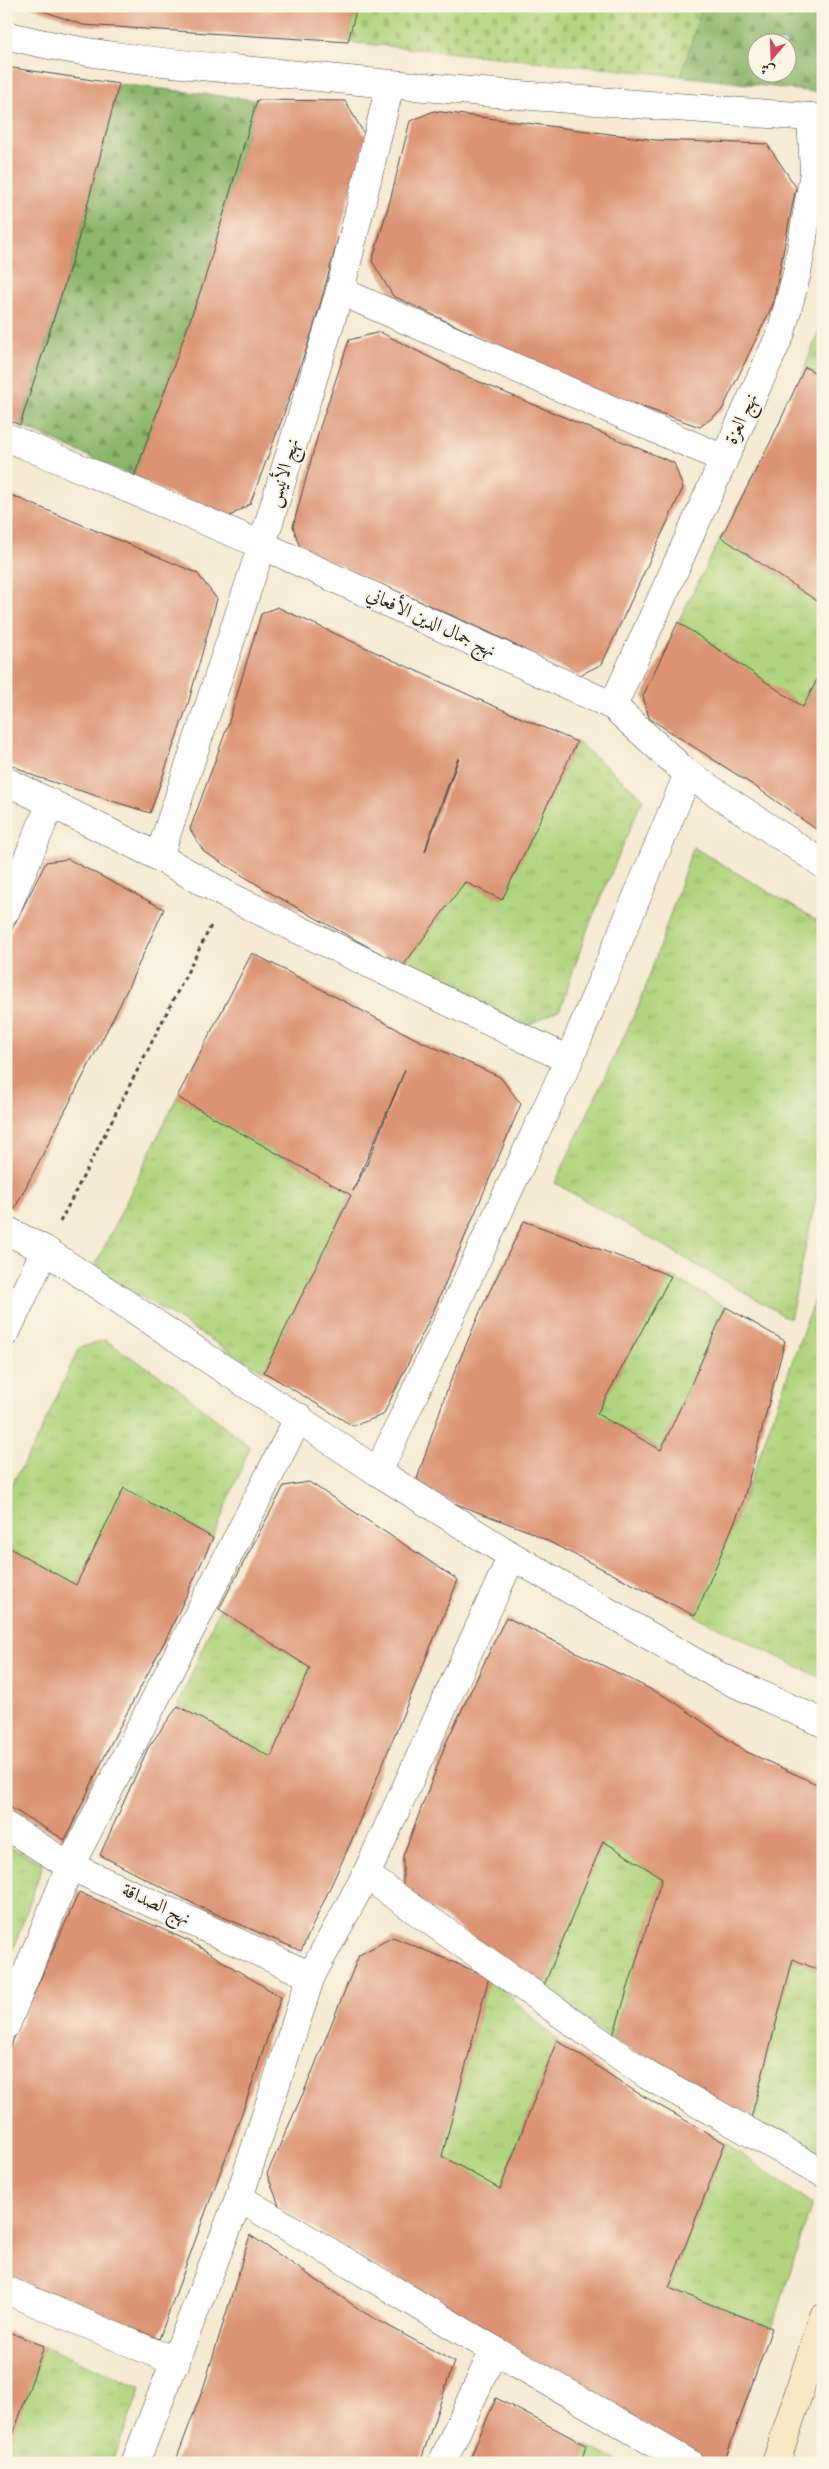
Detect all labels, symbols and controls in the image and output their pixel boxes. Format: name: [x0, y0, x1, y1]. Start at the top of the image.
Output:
north arrow: [746, 32, 796, 82]
text: ش: [758, 58, 778, 80]
street label: نهج العزة: [719, 389, 768, 450]
street label: نهج الأنيس: [259, 435, 310, 512]
street label: نهج جمال الدين الأفعاني: [361, 580, 501, 667]
street label: نهج الصداقة: [116, 1878, 195, 1935]

